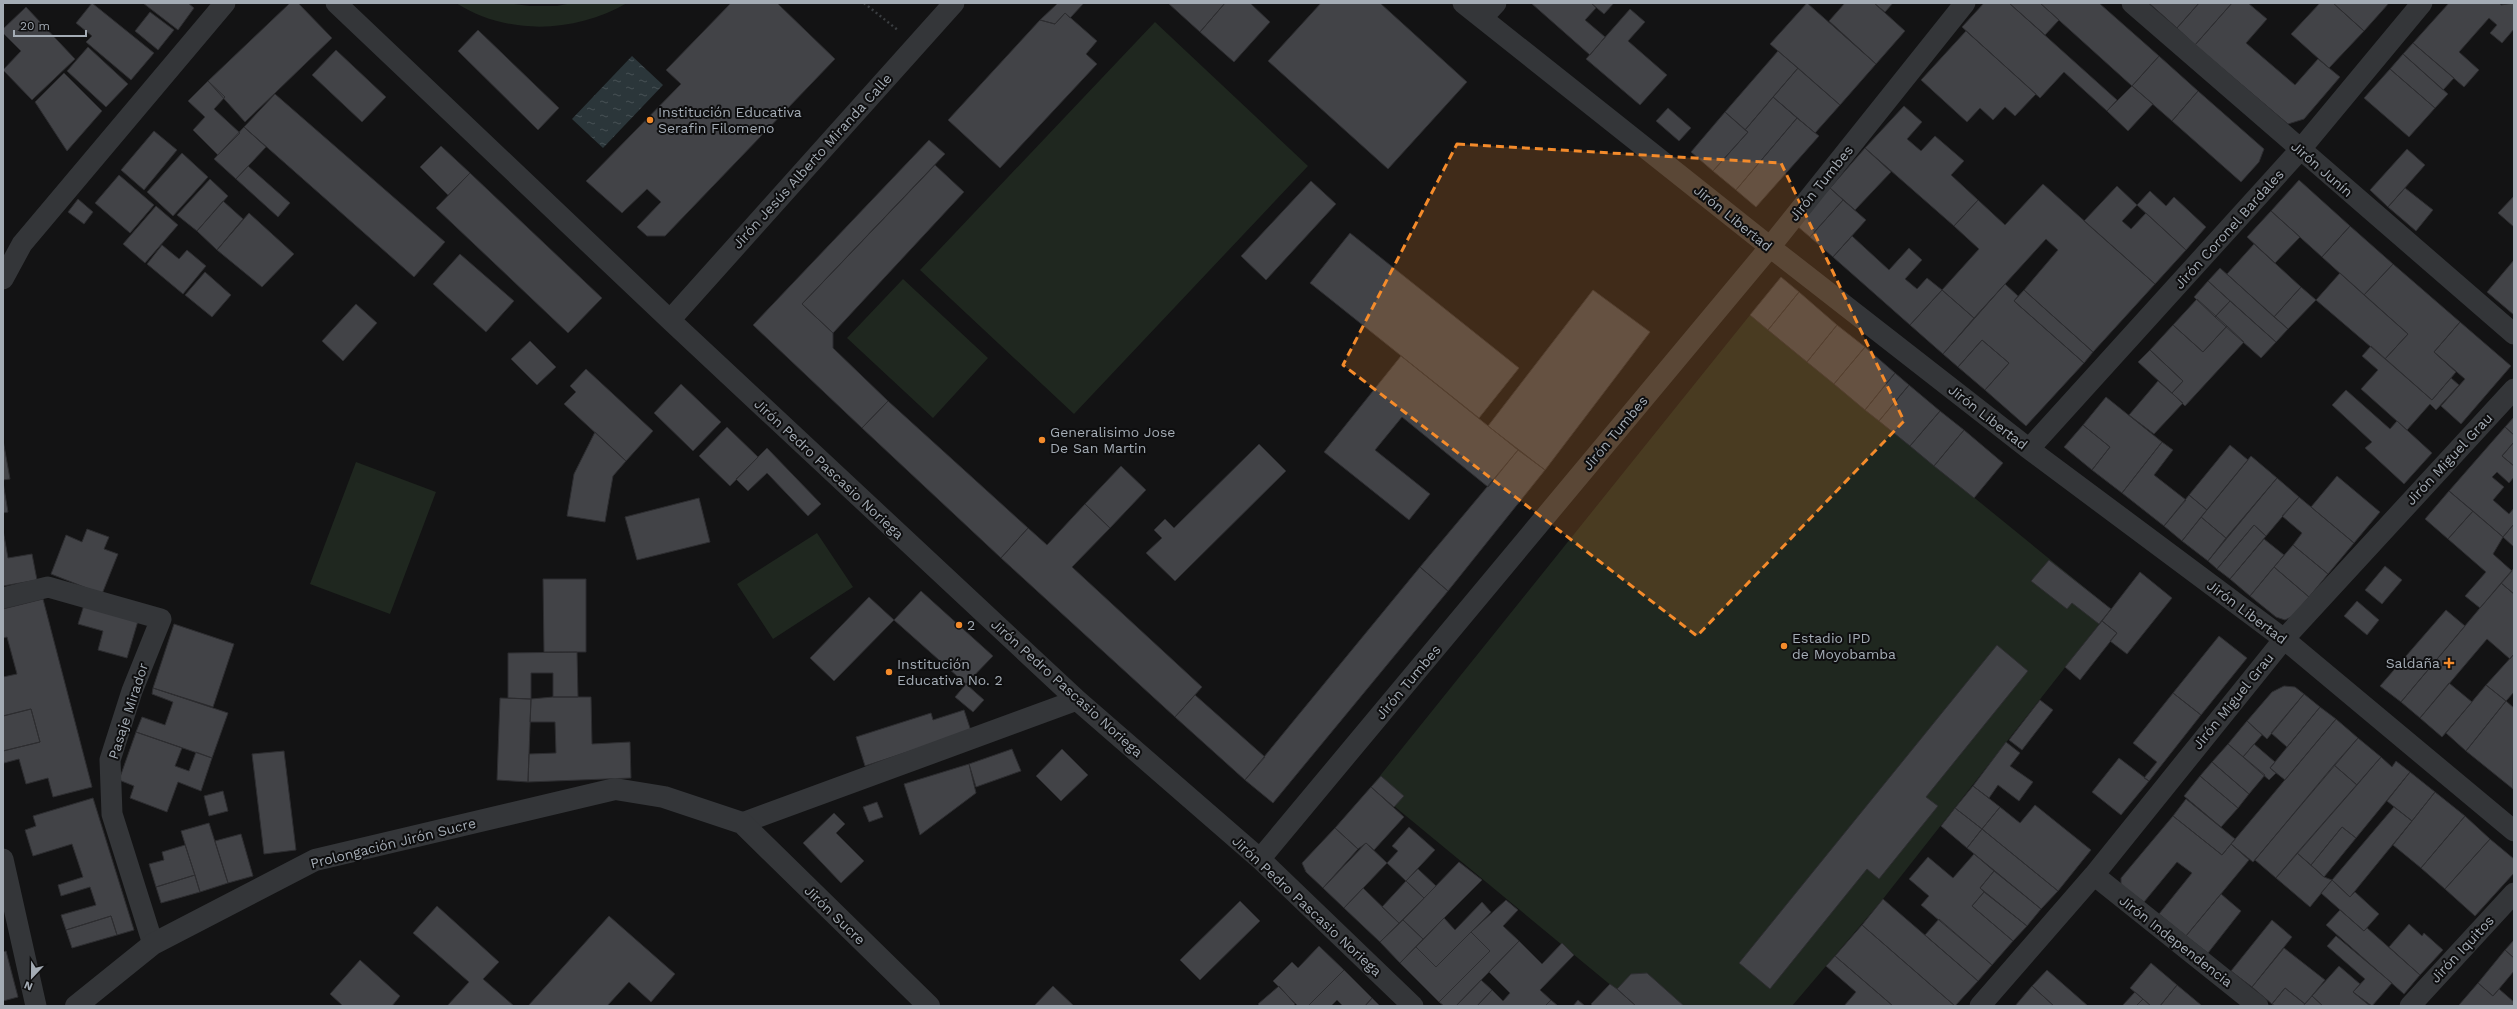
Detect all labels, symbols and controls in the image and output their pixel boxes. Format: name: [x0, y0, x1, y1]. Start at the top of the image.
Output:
scale bar: [14, 12, 86, 38]
text: 20 m: [20, 19, 50, 33]
street label: Jirón Jesús Alberto Miranda Calle: [729, 70, 895, 252]
place label: Institución Educativa Serafin Filomeno: [658, 104, 802, 136]
marker: Institución Educativa Serafin Filomeno: [645, 115, 655, 125]
street label: Jirón Junín: [2288, 138, 2356, 200]
street label: Jirón Tumbes: [1786, 142, 1856, 224]
street label: Jirón Coronel Bardales: [2171, 166, 2287, 292]
street label: Jirón Libertad: [1691, 182, 1775, 254]
street label: Jirón Libertad: [1945, 381, 2031, 453]
street label: Jirón Tumbes: [1579, 393, 1651, 473]
street label: Jirón Pedro Pascasio Noriega: [751, 396, 907, 542]
street label: Jirón Miguel Grau: [2402, 410, 2496, 508]
place label: Generalisimo Jose De San Martin: [1050, 424, 1175, 456]
marker: Generalisimo Jose De San Martin: [1037, 435, 1047, 445]
street label: Jirón Libertad: [2204, 577, 2290, 647]
street label: Jirón Pedro Pascasio Noriega: [988, 616, 1146, 760]
place label: 2: [967, 617, 975, 633]
marker: 2: [954, 620, 964, 630]
place label: Estadio IPD de Moyobamba: [1792, 630, 1896, 662]
marker: Estadio IPD de Moyobamba: [1779, 641, 1789, 651]
street label: Jirón Tumbes: [1372, 642, 1444, 722]
street label: Jirón Miguel Grau: [2189, 650, 2277, 752]
place label: Saldaña: [2386, 655, 2440, 671]
place label: Institución Educativa No. 2: [897, 656, 1003, 688]
marker: Saldaña: [2443, 657, 2455, 669]
street label: Pasaje Mirador: [105, 661, 151, 761]
marker: Institución Educativa No. 2: [884, 667, 894, 677]
street label: Prolongación Jirón Sucre: [309, 815, 477, 871]
street label: Jirón Pedro Pascasio Noriega: [1229, 833, 1385, 979]
street label: Jirón Sucre: [801, 882, 869, 948]
street label: Jirón Independencia: [2116, 892, 2236, 990]
street label: Jirón Iquitos: [2427, 912, 2497, 986]
north arrow: [12, 957, 52, 997]
text: N: [22, 978, 35, 993]

